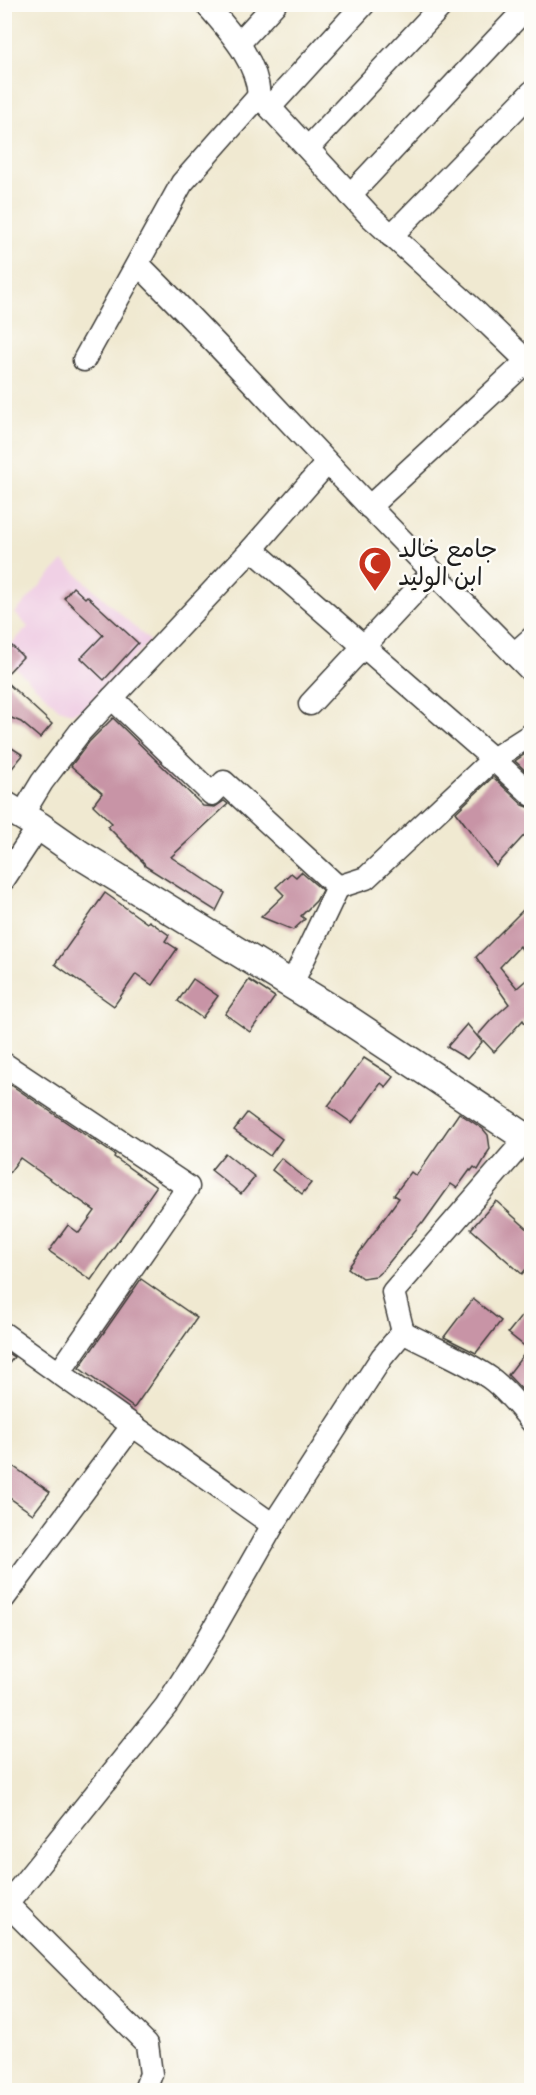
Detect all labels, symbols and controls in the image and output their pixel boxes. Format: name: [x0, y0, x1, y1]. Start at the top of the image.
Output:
place label: جامع خالد ابن الوليد: [398, 535, 497, 594]
mosque icon: جامع خالد ابن الوليد: [357, 545, 393, 592]

